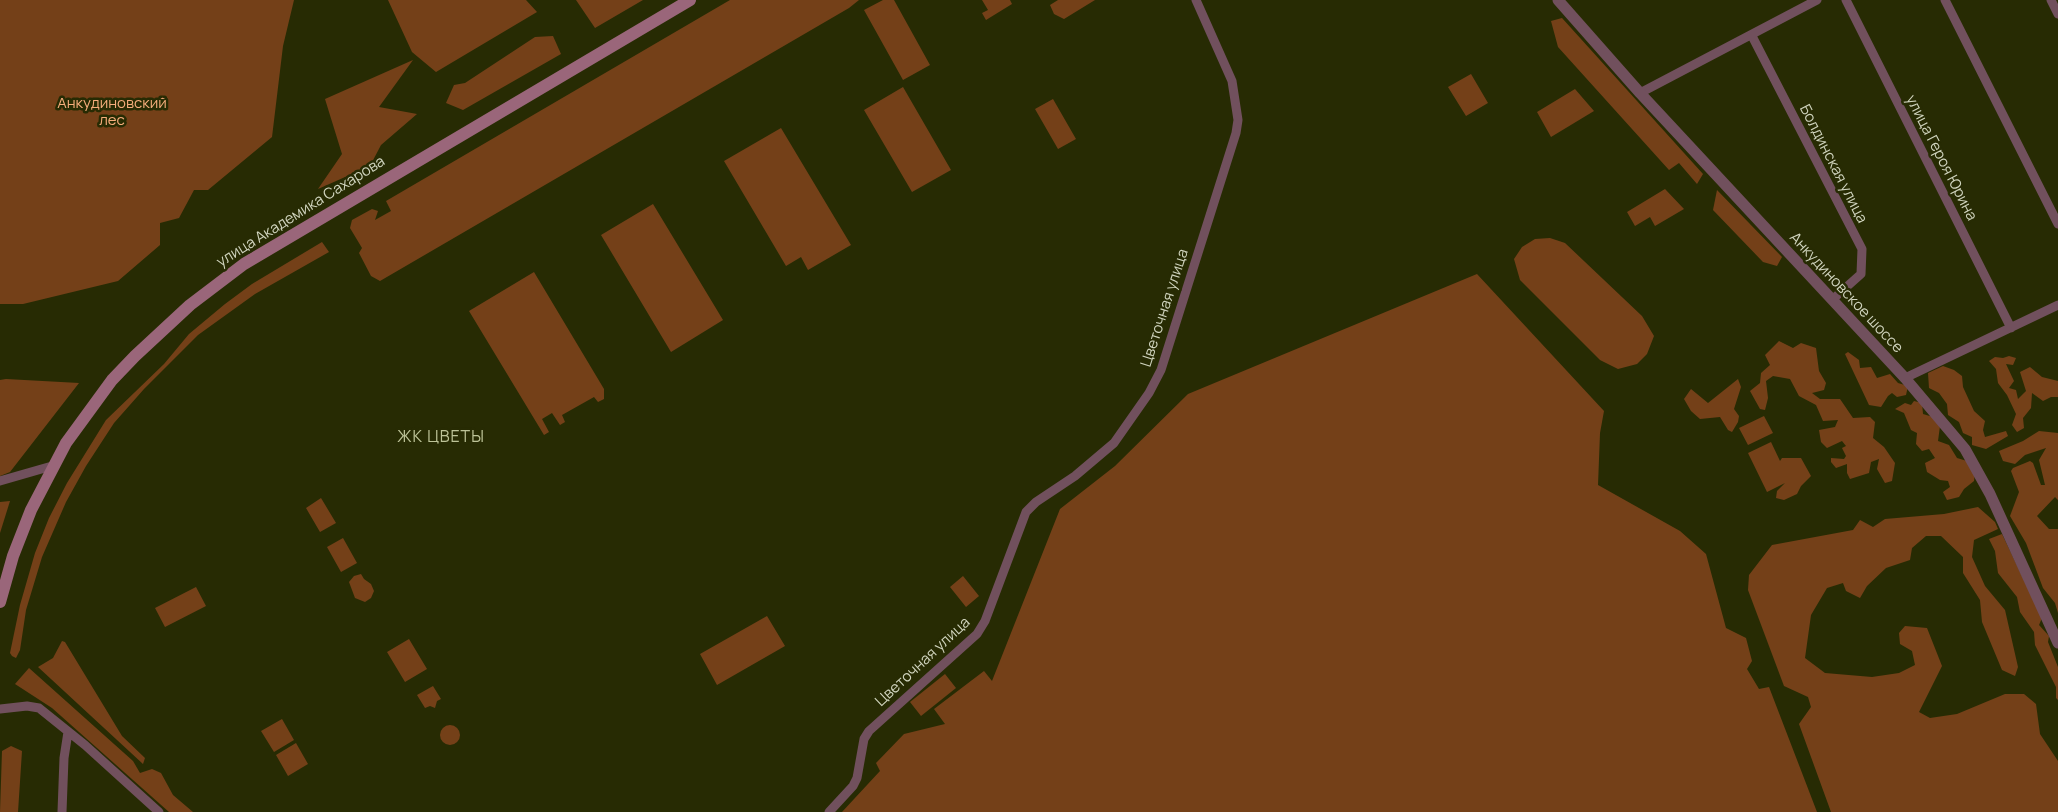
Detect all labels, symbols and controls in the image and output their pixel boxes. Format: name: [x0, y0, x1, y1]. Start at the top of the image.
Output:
street label: улица Героя Юрина: [1902, 92, 1980, 224]
park label: Анкудиновский лес: [57, 95, 167, 130]
street label: Болдинская улица: [1795, 102, 1871, 226]
street label: улица Академика Сахарова: [214, 153, 388, 271]
street label: Анкудиновское шоссе: [1785, 229, 1907, 357]
street label: Цветочная улица: [1137, 247, 1193, 369]
district label: ЖК ЦВЕТЫ: [396, 428, 486, 448]
street label: Цветочная улица: [872, 614, 974, 710]

